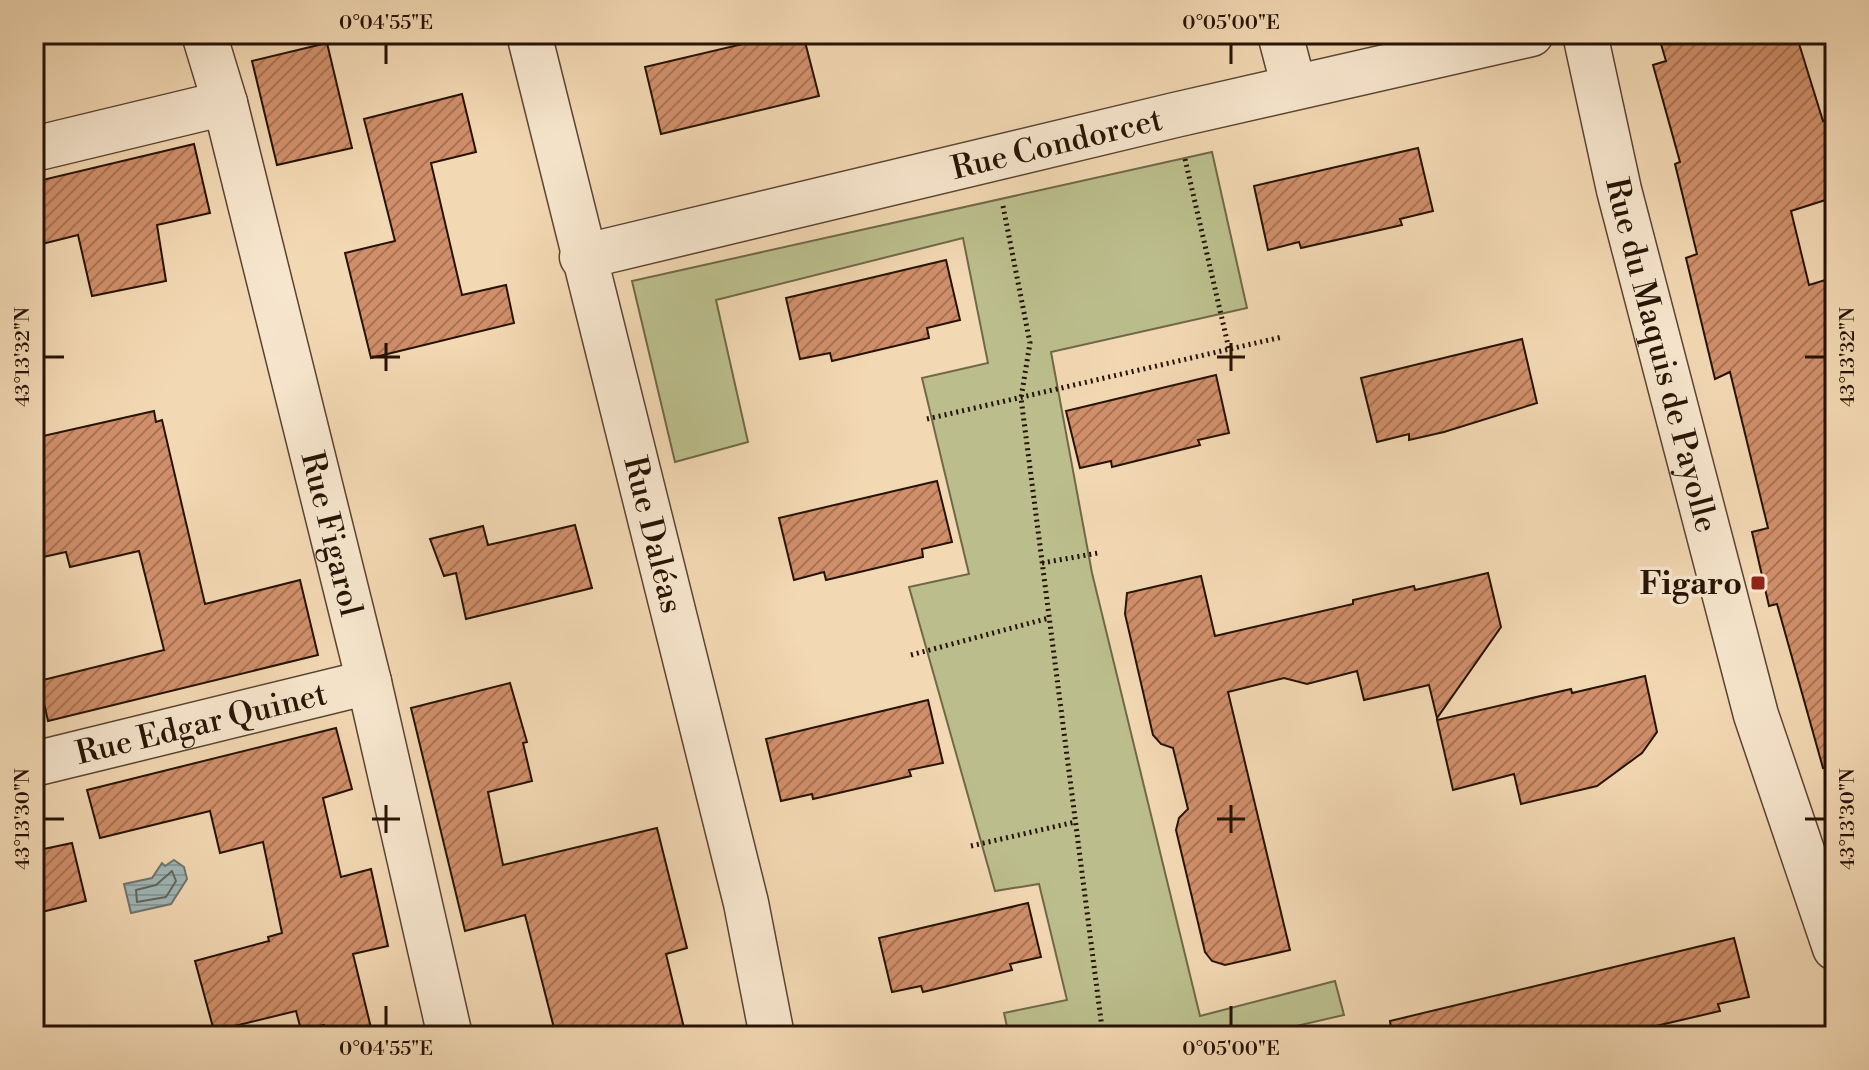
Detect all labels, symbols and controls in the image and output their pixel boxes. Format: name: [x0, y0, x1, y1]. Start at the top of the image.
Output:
text: 0°04'55"E: [339, 11, 433, 36]
text: 0°05'00"E: [1182, 11, 1280, 36]
street label: Rue Condorcet: [947, 100, 1166, 189]
street label: Rue du Maquis de Payolle: [1596, 174, 1726, 537]
text: 43°13'32"N: [11, 307, 36, 407]
text: 43°13'32"N: [1836, 307, 1861, 407]
street label: Rue Figarol: [291, 448, 371, 621]
street label: Rue Daléas: [614, 452, 692, 617]
place label: Figaro: [1640, 564, 1742, 604]
marker: Figaro: [1749, 574, 1767, 592]
street label: Rue Edgar Quinet: [72, 674, 331, 774]
text: 43°13'30"N: [11, 768, 36, 870]
text: 43°13'30"N: [1836, 768, 1861, 870]
text: 0°04'55"E: [339, 1037, 433, 1062]
text: 0°05'00"E: [1182, 1037, 1280, 1062]

